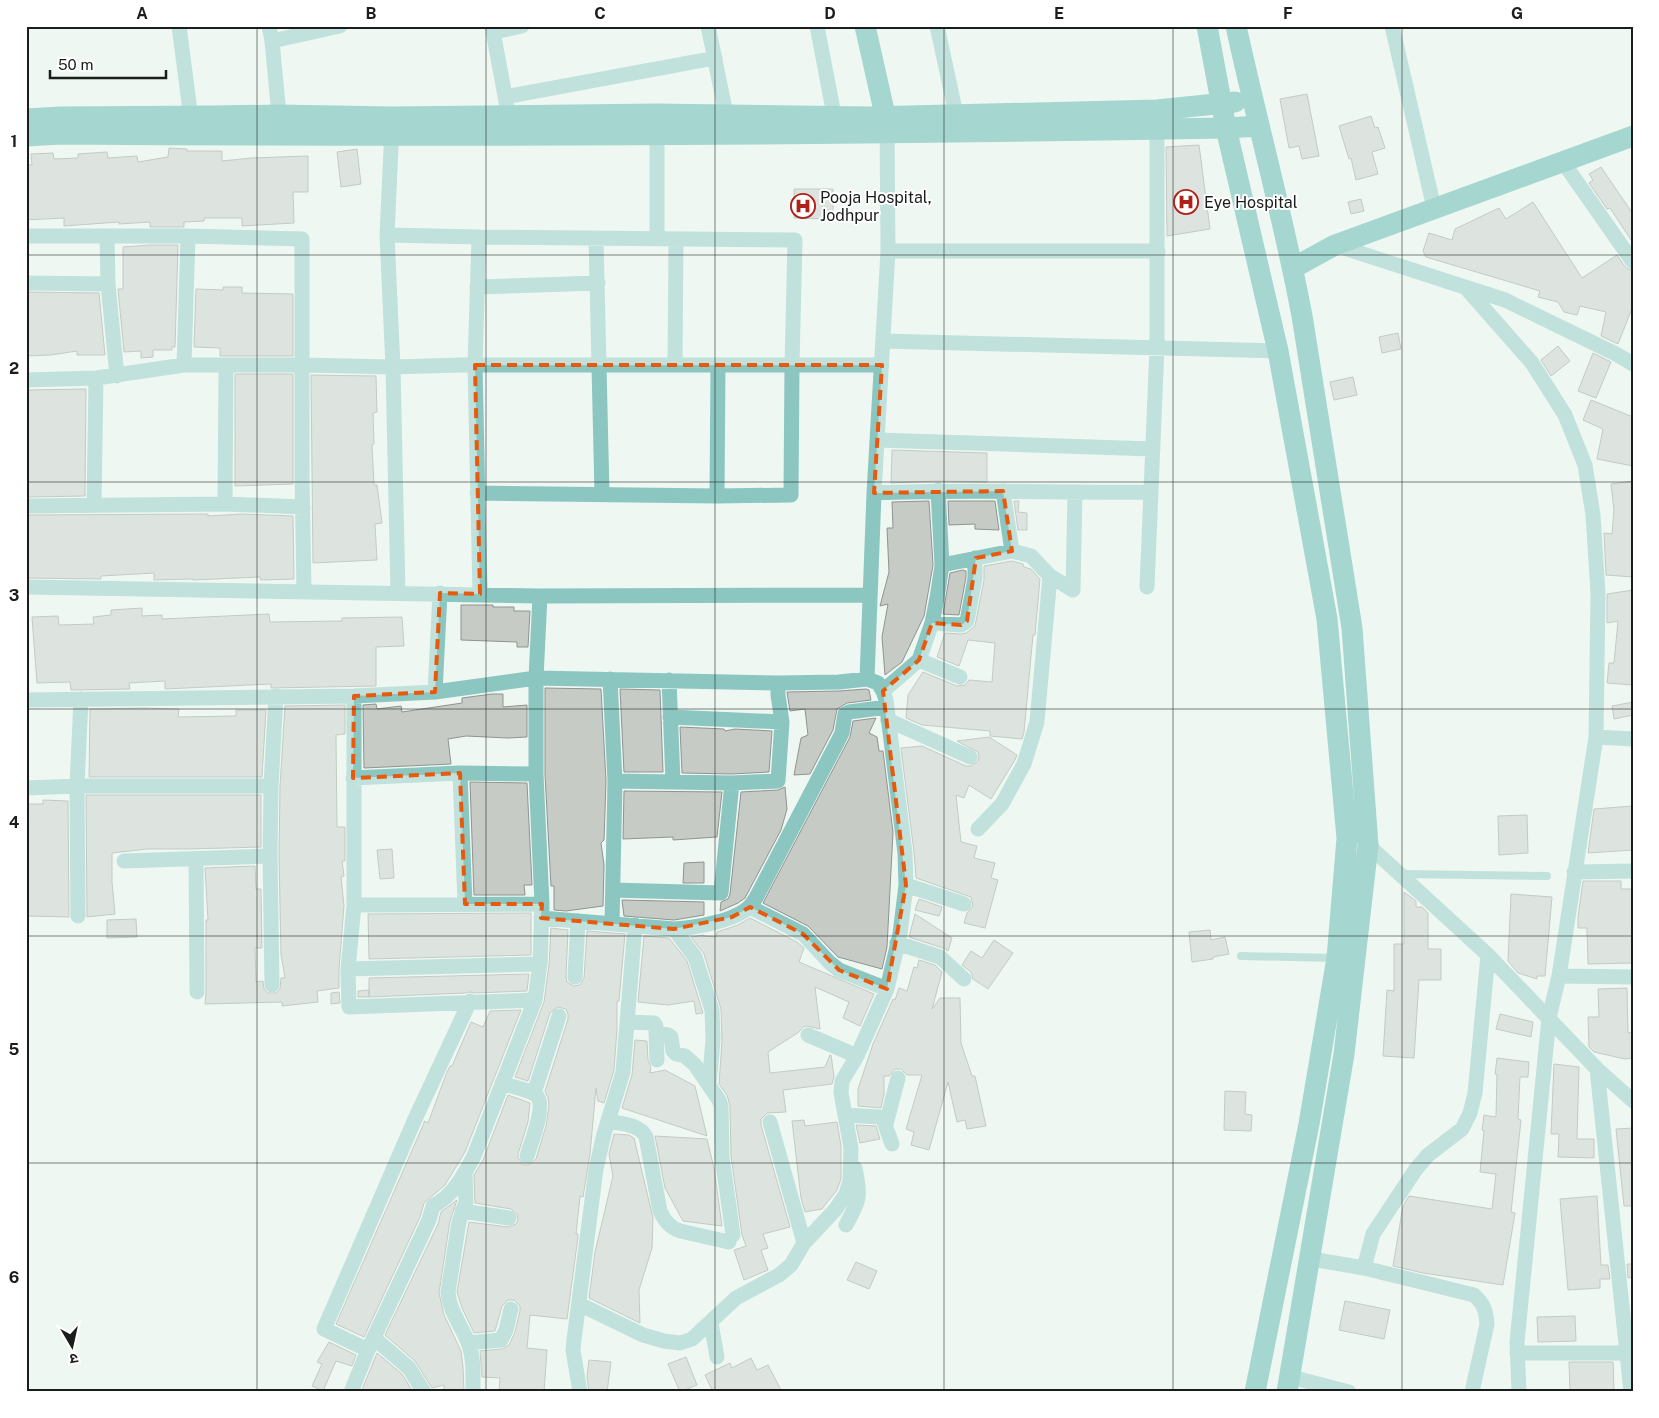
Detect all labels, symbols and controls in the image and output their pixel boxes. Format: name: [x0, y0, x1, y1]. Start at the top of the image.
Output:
text: A: [136, 4, 148, 23]
text: B: [366, 4, 377, 23]
text: C: [594, 4, 606, 23]
text: D: [824, 4, 836, 23]
text: E: [1054, 4, 1064, 23]
text: F: [1283, 4, 1293, 23]
text: G: [1511, 4, 1523, 23]
scale bar: [50, 48, 166, 80]
text: 50 m: [58, 56, 93, 73]
text: 1: [11, 132, 17, 151]
place label: Pooja Hospital, Jodhpur: [820, 188, 932, 225]
hospital icon: Eye Hospital: [1173, 189, 1199, 215]
hospital icon: Pooja Hospital, Jodhpur: [790, 193, 816, 219]
place label: Eye Hospital: [1204, 193, 1298, 212]
text: 2: [9, 359, 19, 378]
text: 3: [9, 586, 19, 605]
text: 4: [9, 813, 20, 832]
text: 5: [9, 1040, 20, 1059]
text: 6: [9, 1268, 19, 1287]
north arrow: [48, 1320, 98, 1370]
text: उ: [68, 1350, 79, 1368]

